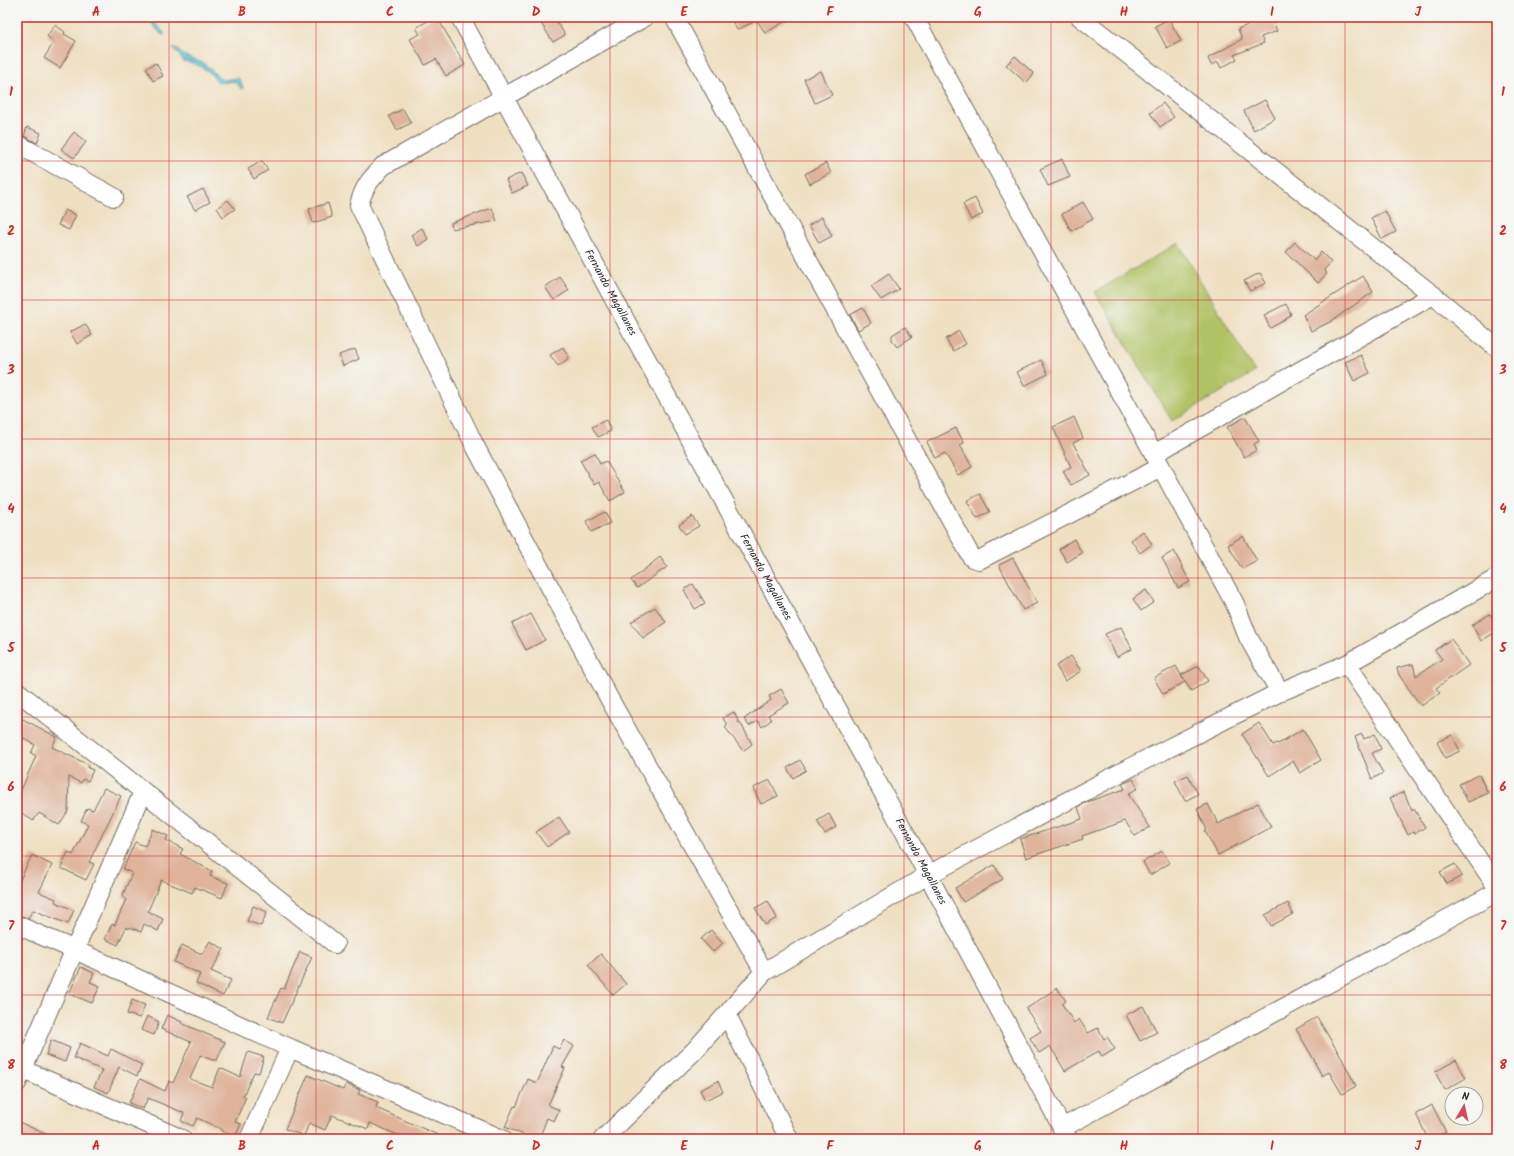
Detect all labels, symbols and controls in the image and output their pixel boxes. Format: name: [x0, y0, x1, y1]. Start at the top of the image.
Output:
text: A: [92, 2, 100, 23]
text: B: [238, 2, 246, 23]
text: C: [386, 2, 394, 23]
text: D: [532, 2, 541, 23]
text: E: [680, 2, 688, 23]
text: F: [826, 2, 834, 23]
text: G: [974, 2, 982, 23]
text: H: [1120, 2, 1129, 23]
text: I: [1270, 2, 1274, 23]
text: J: [1415, 2, 1422, 23]
text: 1: [9, 82, 13, 103]
text: 1: [1501, 82, 1505, 103]
text: 2: [7, 221, 15, 242]
text: 2: [1499, 221, 1507, 242]
street label: Fernando Magallanes: [579, 246, 642, 340]
text: 3: [6, 360, 15, 381]
text: 3: [1498, 360, 1507, 381]
text: 4: [7, 499, 15, 520]
text: 4: [1499, 499, 1507, 520]
street label: Fernando Magallanes: [734, 530, 797, 624]
text: 5: [7, 638, 16, 659]
text: 5: [1499, 638, 1508, 659]
text: 6: [7, 777, 15, 798]
text: 6: [1499, 777, 1507, 798]
street label: Fernando Magallanes: [890, 815, 952, 909]
text: 7: [8, 916, 15, 937]
text: 7: [1500, 916, 1507, 937]
text: 8: [7, 1055, 15, 1076]
text: 8: [1499, 1055, 1507, 1076]
north arrow: [1444, 1086, 1484, 1126]
text: N: [1461, 1088, 1470, 1107]
text: A: [92, 1136, 100, 1156]
text: B: [238, 1136, 246, 1156]
text: C: [386, 1136, 394, 1156]
text: D: [532, 1136, 541, 1156]
text: E: [680, 1136, 688, 1156]
text: F: [826, 1136, 834, 1156]
text: G: [974, 1136, 982, 1156]
text: H: [1120, 1136, 1129, 1156]
text: I: [1270, 1136, 1274, 1156]
text: J: [1415, 1136, 1422, 1156]

